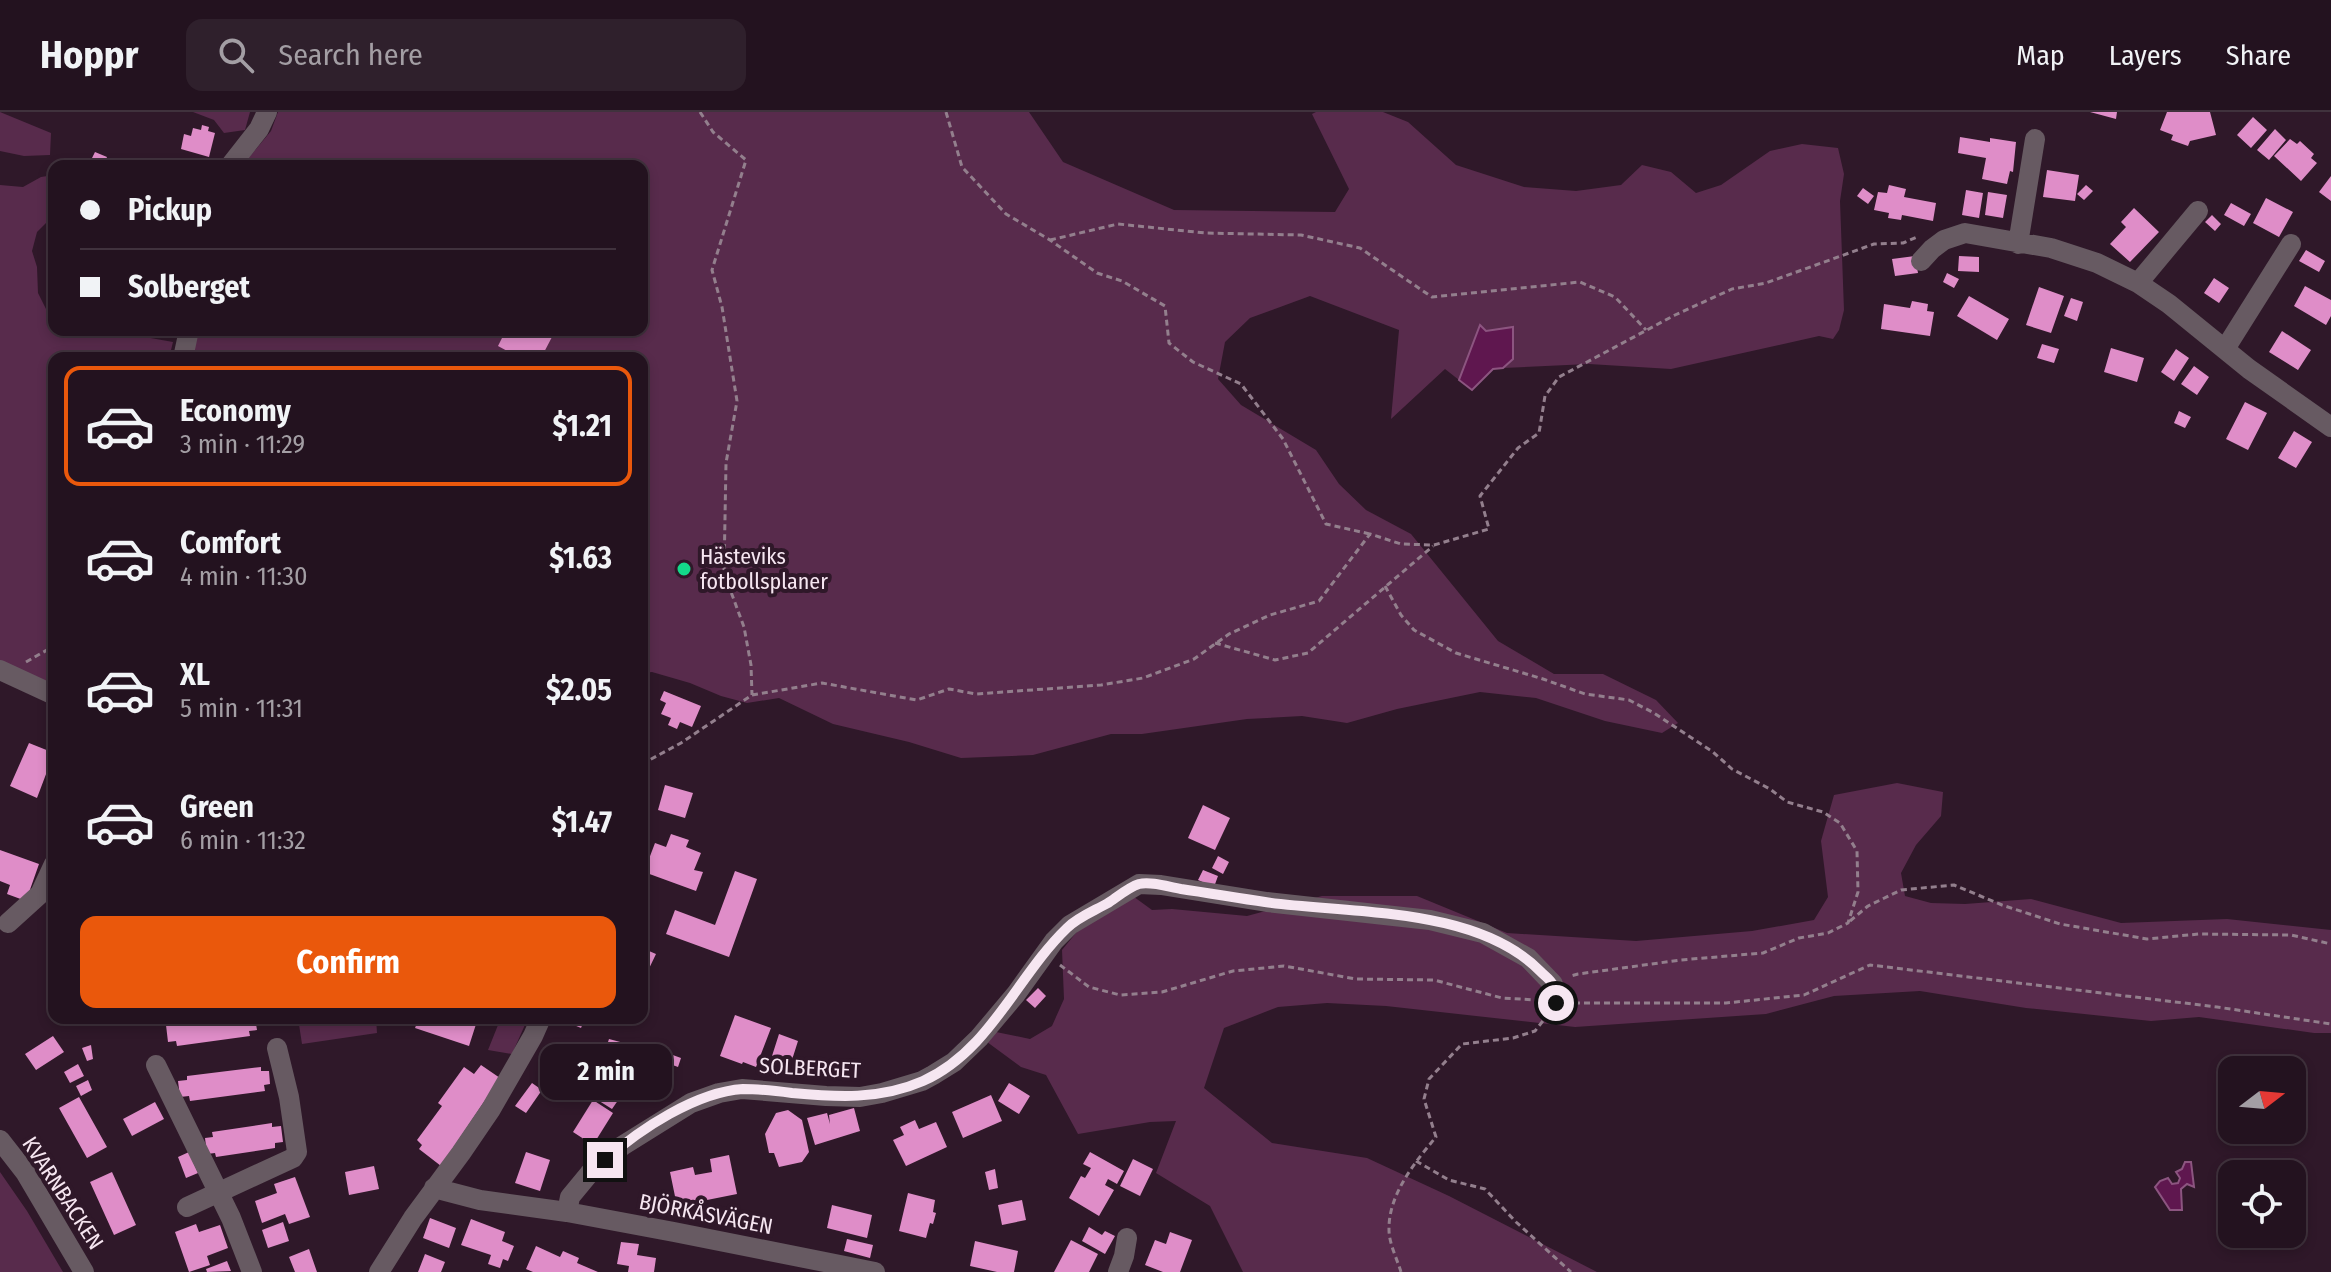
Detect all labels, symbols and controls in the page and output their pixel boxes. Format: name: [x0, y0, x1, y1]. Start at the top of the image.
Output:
search box: [186, 19, 746, 91]
text: Hoppr: [40, 32, 138, 78]
icon: search: [214, 33, 258, 77]
text: Search here: [278, 37, 423, 73]
text: Map: [2016, 39, 2065, 72]
text: Layers: [2109, 39, 2182, 72]
text: Share: [2226, 39, 2291, 72]
text: Pickup: [128, 192, 212, 228]
text: Solberget: [128, 269, 250, 305]
icon: car: [84, 390, 156, 462]
text: Economy: [180, 393, 291, 429]
text: $1.21: [553, 408, 612, 444]
text: 3 min · 11:29: [180, 429, 305, 460]
icon: car: [84, 522, 156, 594]
text: Comfort: [180, 525, 281, 561]
text: $1.63: [549, 540, 612, 576]
place label: Hästeviks fotbollsplaner: [700, 543, 828, 595]
marker: Hästeviks fotbollsplaner: [675, 560, 693, 578]
text: 4 min · 11:30: [180, 561, 308, 592]
icon: car: [84, 654, 156, 726]
text: XL: [180, 657, 210, 693]
text: $2.05: [546, 672, 612, 708]
text: 5 min · 11:31: [180, 693, 303, 724]
icon: car: [84, 786, 156, 858]
text: Green: [180, 789, 254, 825]
text: $1.47: [552, 804, 612, 840]
text: 6 min · 11:32: [180, 825, 306, 856]
button: Confirm: [80, 916, 616, 1008]
route start: [1538, 985, 1574, 1021]
callout: 2 min: [539, 1044, 671, 1100]
street label: SOLBERGET: [758, 1052, 862, 1084]
text: 2 min: [577, 1056, 635, 1087]
north arrow: [2218, 1056, 2306, 1144]
map controls: [2218, 1056, 2306, 1248]
street label: KVARNBACKEN: [16, 1131, 110, 1255]
route end: [587, 1142, 623, 1178]
button: locate: [2218, 1160, 2306, 1248]
street label: BJÖRKÅSVÄGEN: [637, 1188, 775, 1240]

